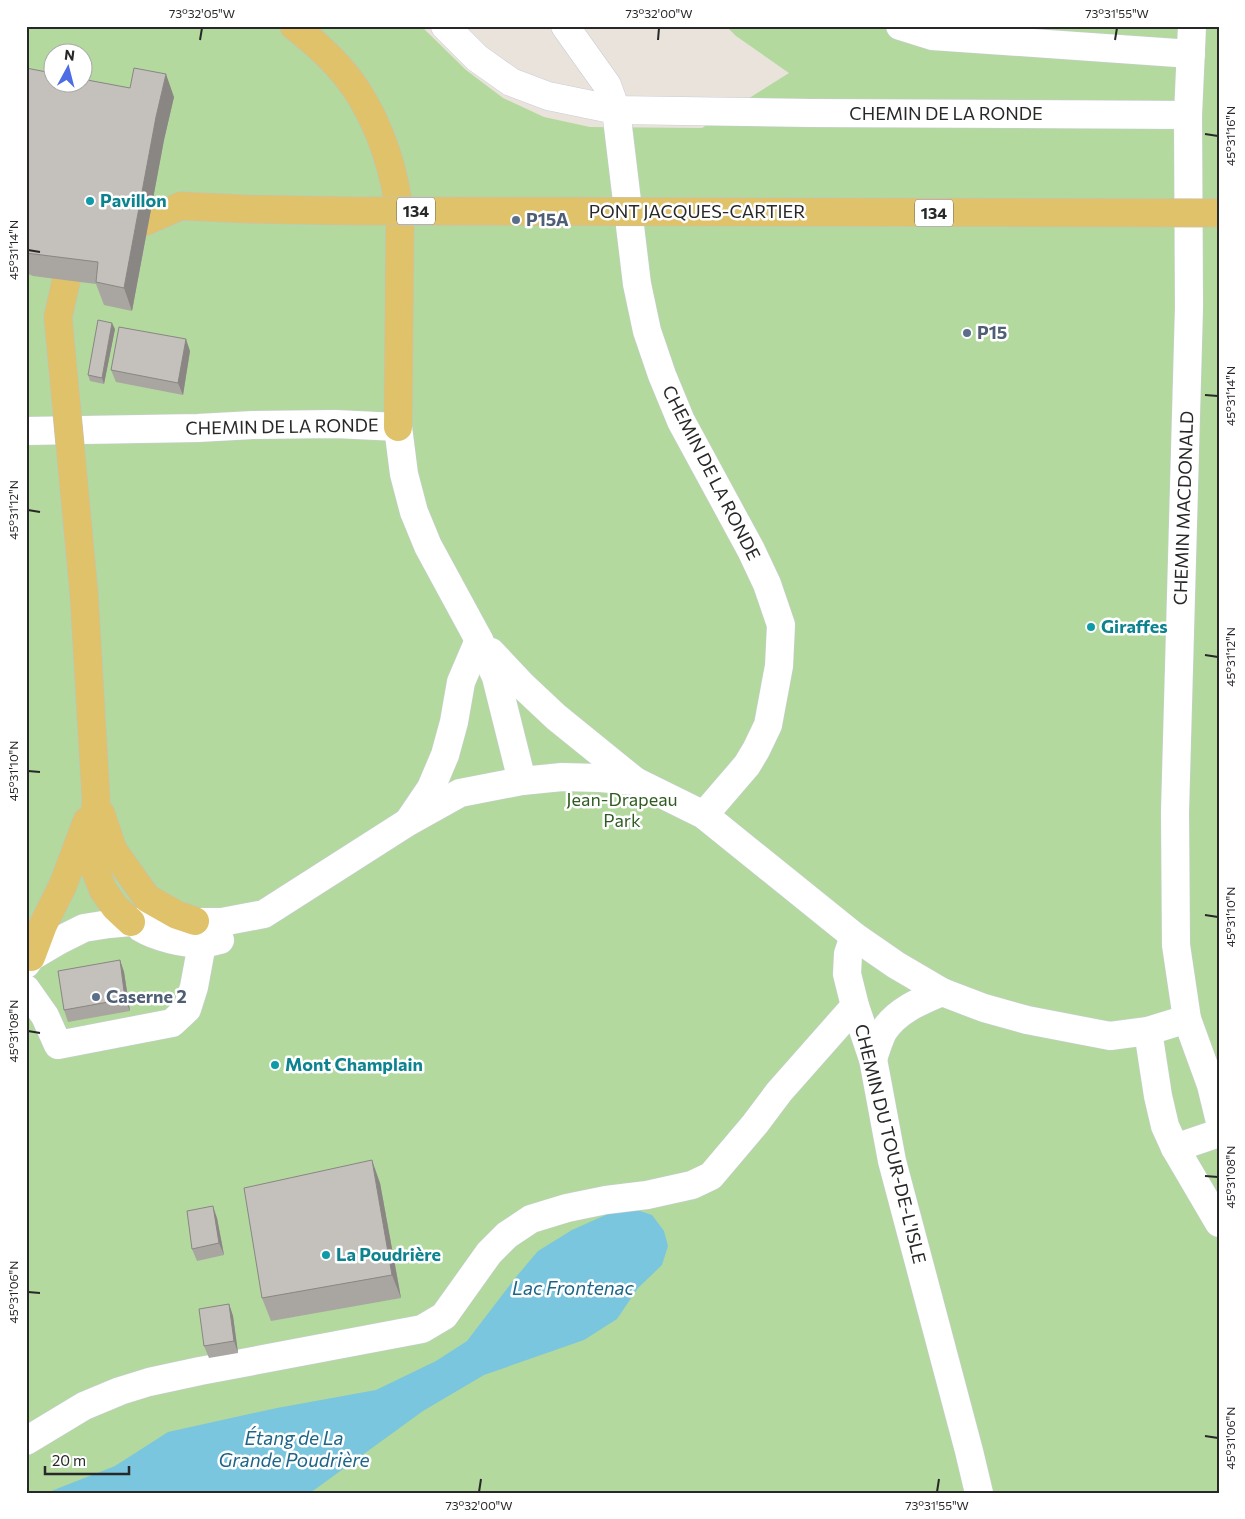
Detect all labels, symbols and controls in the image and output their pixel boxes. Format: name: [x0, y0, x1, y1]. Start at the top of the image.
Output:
text: 73°32'05"W: [169, 6, 235, 20]
text: 73°32'00"W: [625, 6, 693, 20]
text: 73°31'55"W: [1085, 6, 1149, 20]
north arrow: [42, 42, 92, 92]
text: N: [63, 46, 76, 64]
street label: CHEMIN DE LA RONDE: [849, 102, 1043, 124]
text: 45°31'16"N: [1223, 106, 1237, 166]
place label: Pavillon: [100, 189, 167, 211]
marker: Pavillon: [84, 195, 96, 207]
road number: 134: [397, 198, 435, 225]
street label: PONT JACQUES-CARTIER: [589, 200, 805, 222]
road number: 134: [915, 200, 953, 227]
place label: P15A: [526, 208, 569, 230]
marker: P15A: [510, 214, 522, 226]
text: 45°31'14"N: [6, 220, 20, 280]
place label: P15: [977, 321, 1007, 343]
marker: P15: [961, 327, 973, 339]
text: 45°31'14"N: [1223, 366, 1237, 426]
street label: CHEMIN DE LA RONDE: [658, 381, 766, 564]
street label: CHEMIN MACDONALD: [1169, 410, 1197, 606]
street label: CHEMIN DE LA RONDE: [185, 413, 379, 439]
text: 45°31'12"N: [6, 480, 20, 540]
place label: Giraffes: [1101, 615, 1168, 637]
marker: Giraffes: [1085, 621, 1097, 633]
text: 45°31'12"N: [1223, 627, 1237, 687]
text: 45°31'10"N: [6, 741, 20, 801]
park label: Jean-Drapeau Park: [566, 788, 678, 831]
text: 45°31'10"N: [1223, 887, 1237, 947]
place label: Caserne 2: [106, 985, 187, 1007]
marker: Caserne 2: [90, 991, 102, 1003]
text: 45°31'08"N: [6, 1000, 20, 1062]
street label: CHEMIN DU TOUR-DE-L'ISLE: [851, 1022, 931, 1266]
place label: Mont Champlain: [285, 1053, 423, 1075]
marker: Mont Champlain: [269, 1059, 281, 1071]
text: 45°31'08"N: [1223, 1146, 1237, 1208]
place label: La Poudrière: [336, 1243, 441, 1265]
marker: La Poudrière: [320, 1249, 332, 1261]
text: 45°31'06"N: [6, 1261, 20, 1323]
water label: Lac Frontenac: [512, 1276, 635, 1299]
text: 45°31'06"N: [1223, 1407, 1237, 1469]
water label: Étang de La Grande Poudrière: [218, 1426, 370, 1471]
scale bar: [45, 1444, 129, 1476]
text: 20 m: [52, 1451, 86, 1469]
text: 73°32'00"W: [445, 1498, 513, 1512]
text: 73°31'55"W: [905, 1498, 969, 1512]

